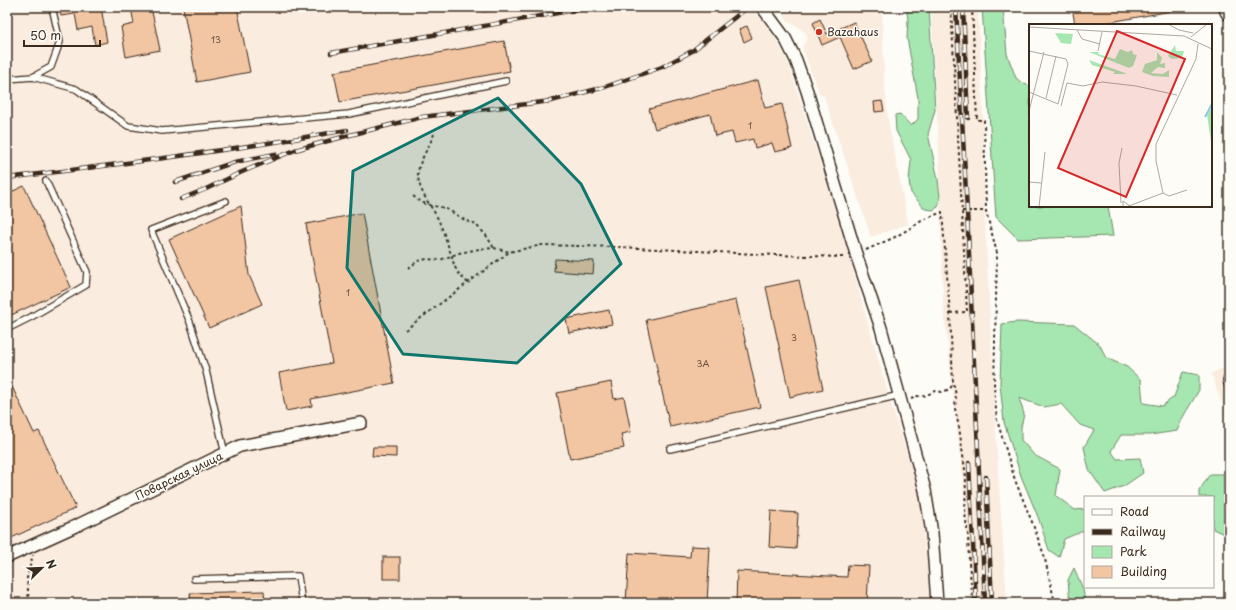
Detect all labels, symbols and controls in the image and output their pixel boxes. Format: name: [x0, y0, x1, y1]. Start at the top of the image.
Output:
scale bar: [24, 22, 100, 48]
place label: Bazahaus: [827, 23, 879, 40]
inset map: [1029, 24, 1212, 207]
text: 50 m: [30, 26, 61, 44]
marker: Bazahaus: [814, 27, 824, 37]
house number: 13: [211, 32, 221, 46]
house number: 1: [748, 118, 752, 132]
house number: 1: [346, 285, 350, 299]
house number: 3: [791, 330, 797, 344]
house number: 3А: [697, 356, 710, 370]
street label: Поварская улица: [132, 447, 225, 504]
legend: [1084, 496, 1214, 588]
text: Road: [1120, 502, 1149, 520]
text: Railway: [1120, 522, 1166, 540]
text: Park: [1120, 542, 1147, 560]
north arrow: [22, 548, 62, 588]
text: N: [42, 557, 61, 571]
text: Building: [1120, 562, 1167, 580]

